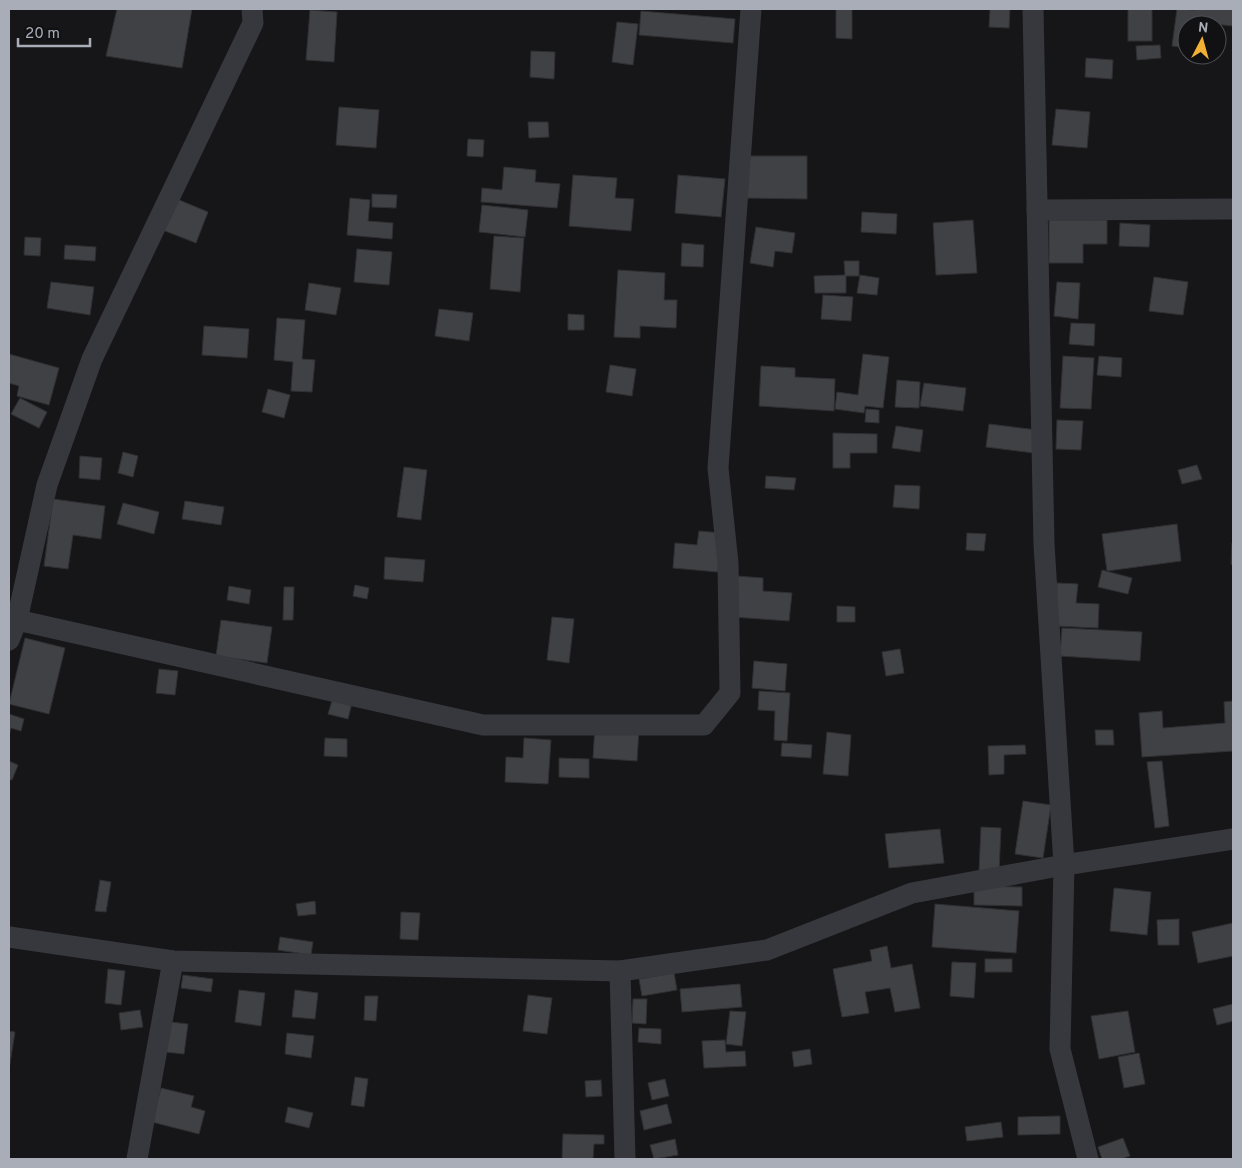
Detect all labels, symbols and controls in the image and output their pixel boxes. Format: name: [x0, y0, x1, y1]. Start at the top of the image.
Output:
scale bar: [18, 15, 90, 47]
north arrow: [1177, 15, 1227, 65]
text: N: [1197, 20, 1209, 38]
text: 20 m: [25, 25, 60, 44]

